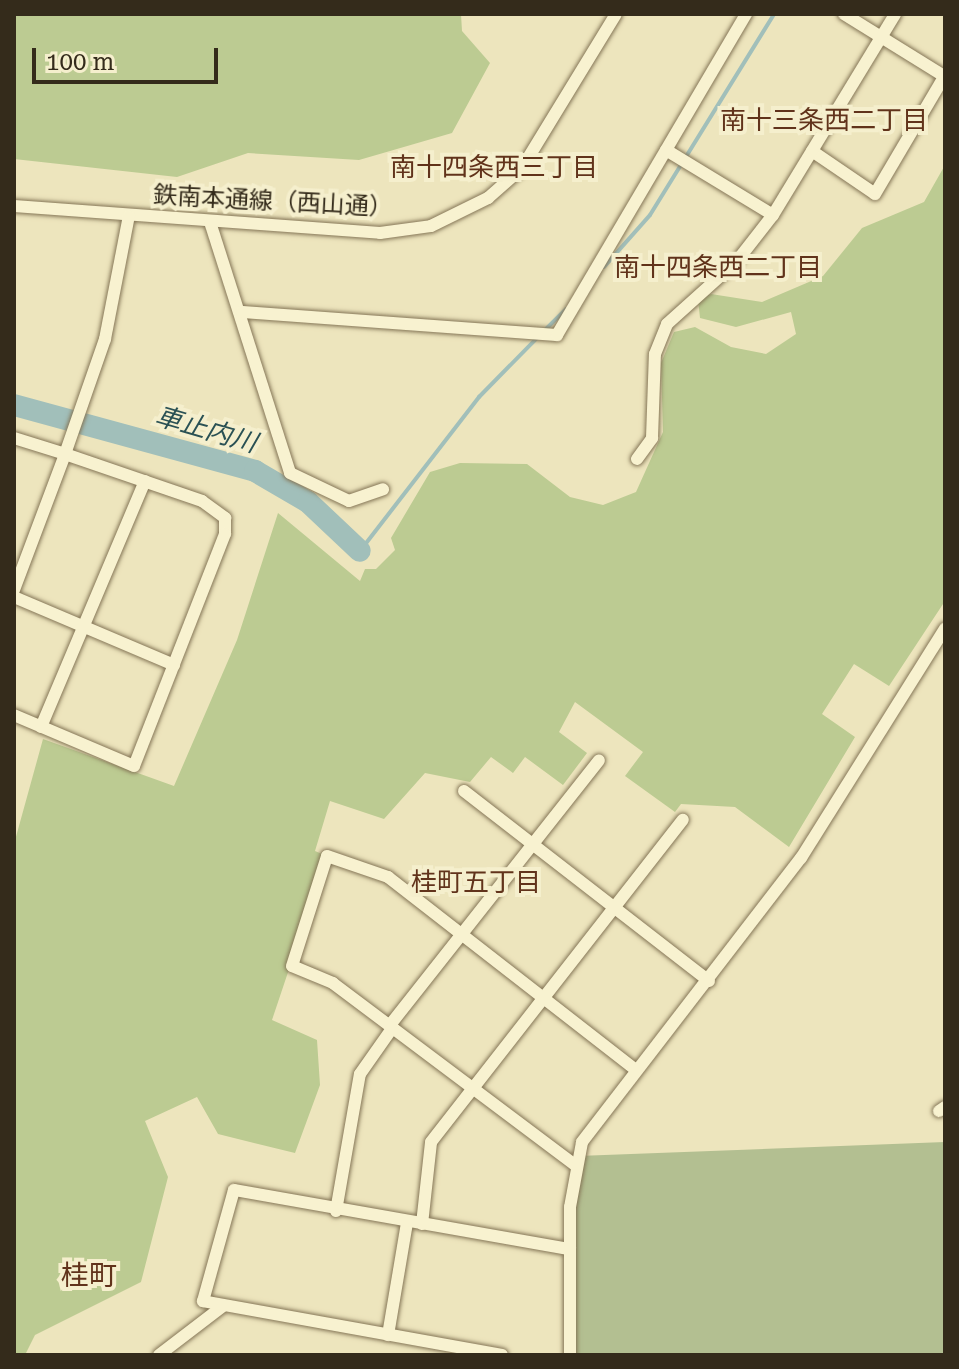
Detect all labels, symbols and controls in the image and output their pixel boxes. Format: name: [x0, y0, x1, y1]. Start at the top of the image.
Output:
scale bar: [36, 32, 222, 82]
text: 100 m: [46, 48, 114, 76]
district label: 南十三条西二丁目: [720, 105, 928, 137]
district label: 南十四条西三丁目: [390, 152, 598, 184]
street label: 鉄南本通線（西山通）: [152, 181, 394, 223]
district label: 南十四条西二丁目: [614, 252, 822, 284]
water label: 車止内川: [152, 401, 260, 459]
district label: 桂町五丁目: [411, 867, 541, 899]
district label: 桂町: [61, 1259, 117, 1293]

